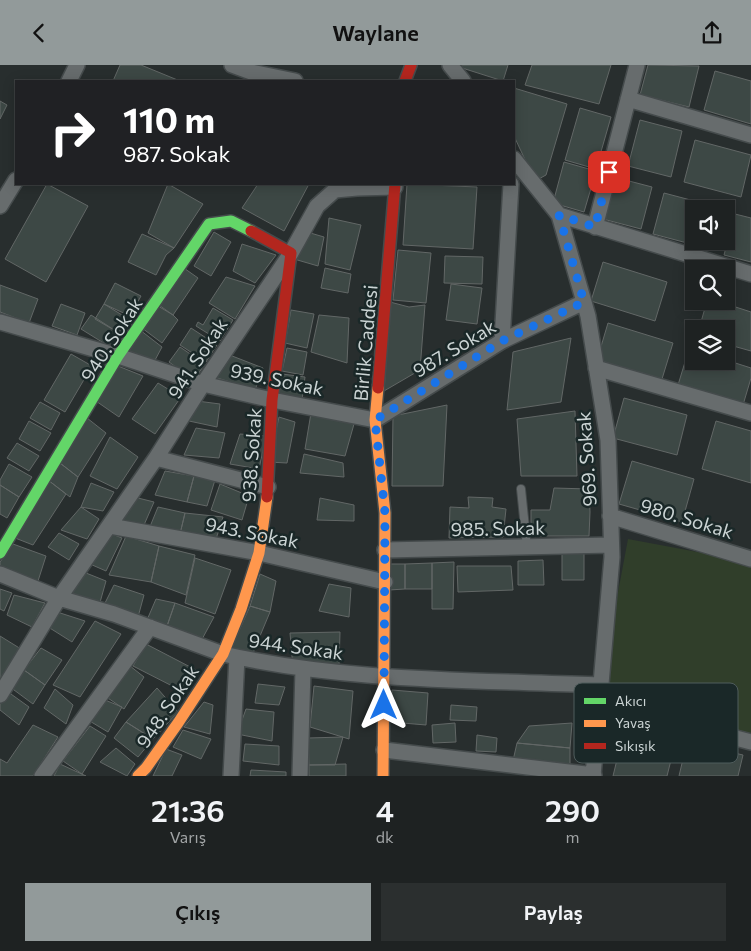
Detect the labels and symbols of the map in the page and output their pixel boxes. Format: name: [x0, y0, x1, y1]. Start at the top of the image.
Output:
pin: [588, 151, 630, 193]
street label: Birlik Caddesi: [348, 284, 382, 402]
street label: 940. Sokak: [75, 292, 147, 386]
street label: 941. Sokak: [162, 313, 232, 403]
street label: 987. Sokak: [408, 314, 500, 382]
street label: 939. Sokak: [228, 358, 326, 400]
street label: 938. Sokak: [236, 407, 266, 503]
street label: 969. Sokak: [571, 411, 601, 507]
street label: 980. Sokak: [638, 493, 736, 543]
street label: 943. Sokak: [203, 512, 301, 552]
street label: 985. Sokak: [450, 516, 546, 540]
street label: 944. Sokak: [247, 628, 345, 664]
street label: 948. Sokak: [131, 660, 203, 752]
position arrow: [357, 678, 409, 730]
legend: [574, 683, 738, 763]
text: Akıcı: [615, 692, 646, 709]
text: Yavaş: [615, 714, 651, 731]
text: Sıkışık: [615, 737, 656, 754]

